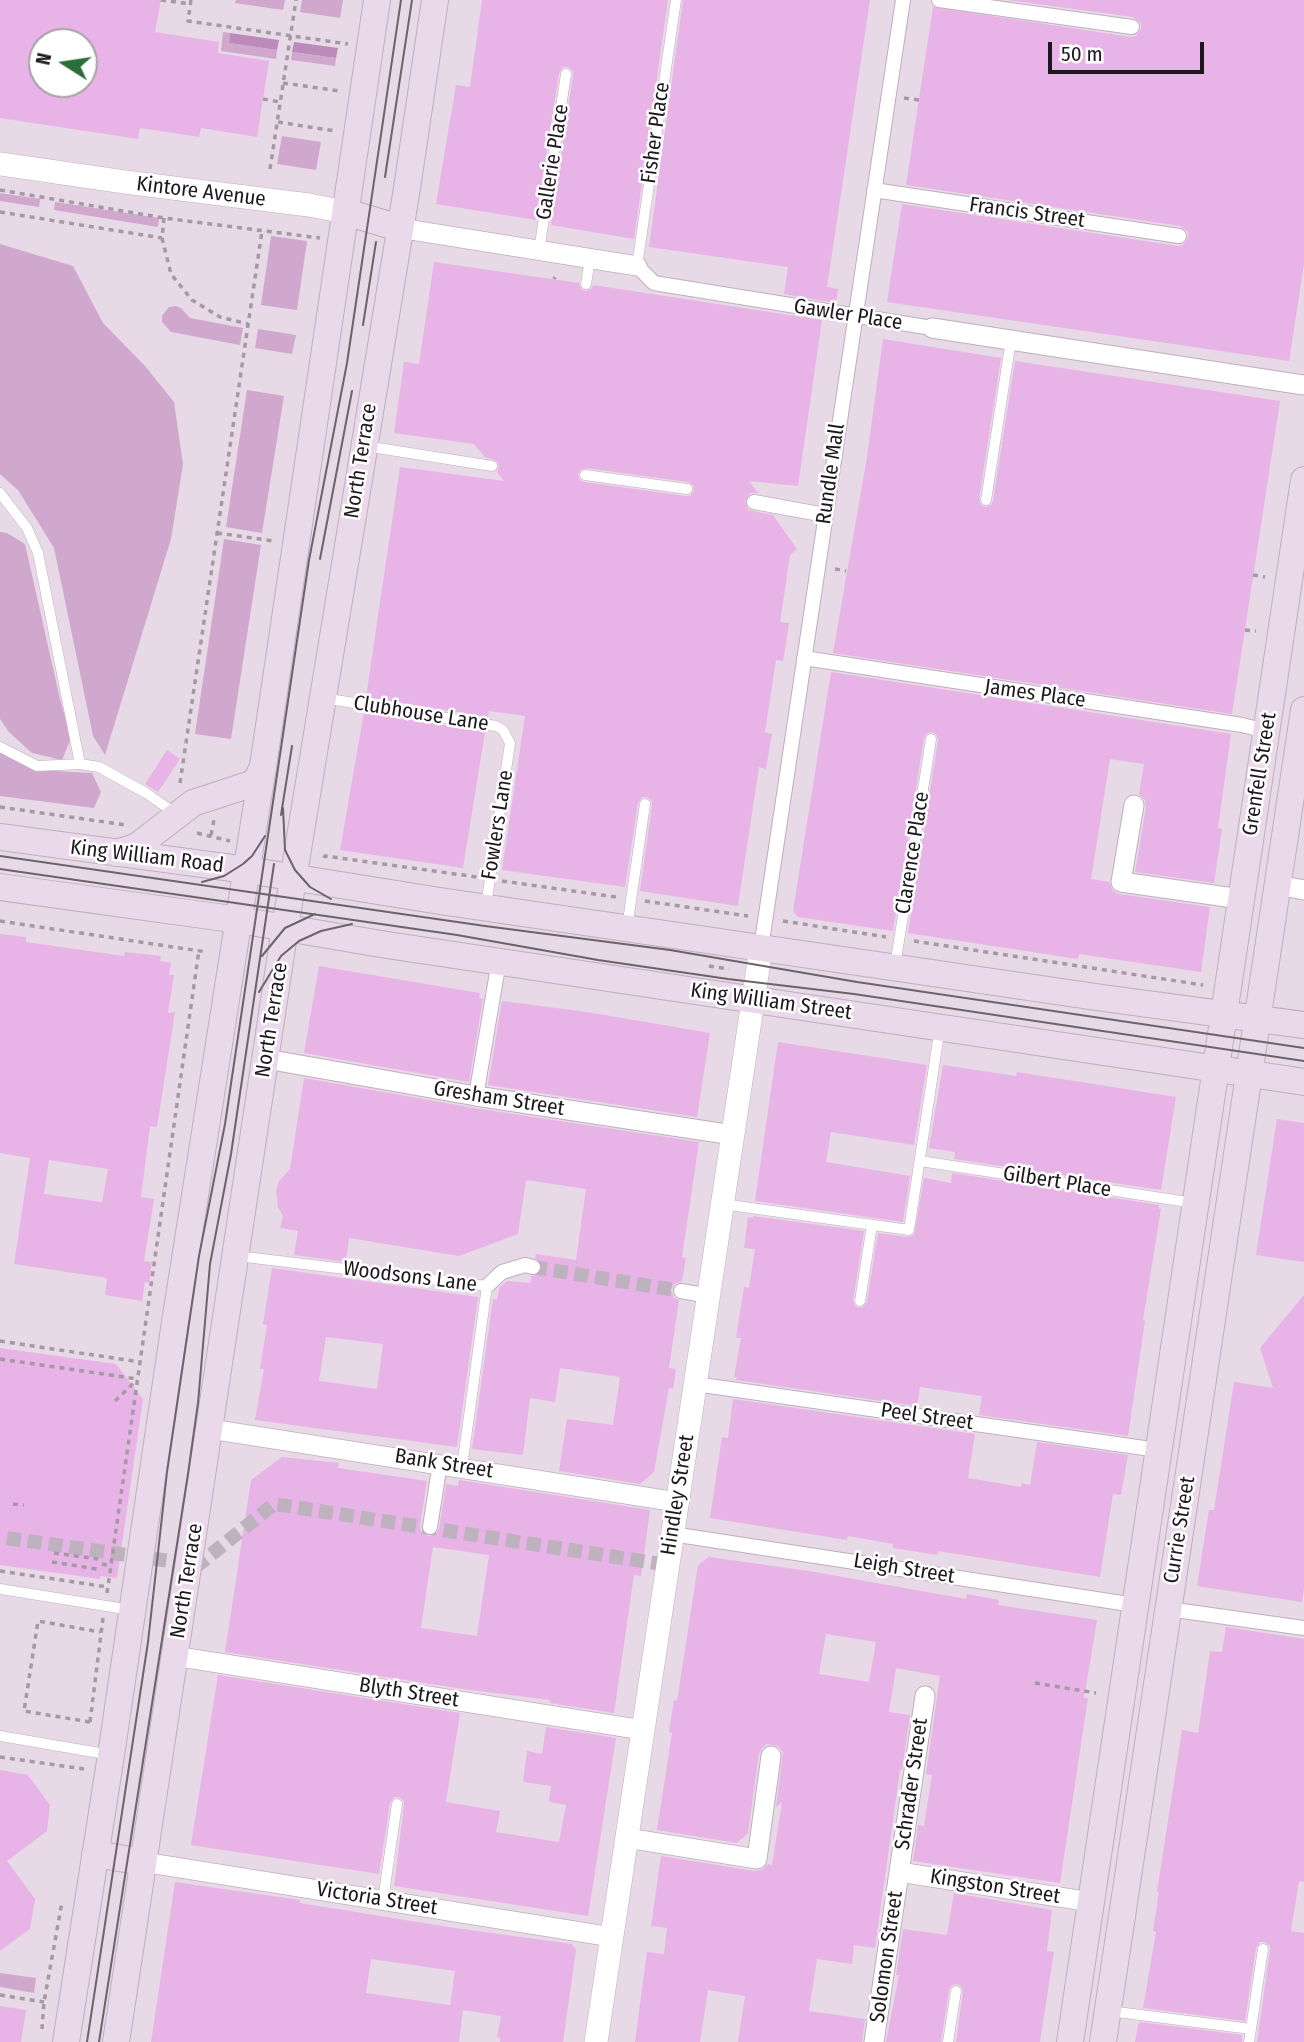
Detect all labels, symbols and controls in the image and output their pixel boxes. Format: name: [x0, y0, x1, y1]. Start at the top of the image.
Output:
north arrow: [28, 28, 98, 98]
scale bar: [1052, 28, 1208, 72]
text: 50 m: [1061, 41, 1103, 67]
text: N: [31, 51, 56, 67]
street label: Fisher Place: [636, 81, 676, 185]
street label: Gallerie Place: [531, 102, 575, 222]
street label: Kintore Avenue: [135, 172, 267, 212]
street label: Francis Street: [968, 192, 1086, 234]
street label: Gawler Place: [792, 294, 904, 336]
street label: North Terrace: [339, 402, 383, 520]
street label: Rundle Mall: [811, 422, 851, 526]
street label: James Place: [983, 674, 1087, 714]
street label: Clubhouse Lane: [352, 691, 490, 737]
street label: Grenfell Street: [1238, 711, 1282, 837]
street label: Fowlers Lane: [477, 768, 519, 882]
street label: Clarence Place: [891, 790, 935, 916]
street label: King William Road: [69, 835, 225, 879]
street label: North Terrace: [250, 961, 294, 1079]
street label: King William Street: [689, 978, 853, 1026]
street label: Gresham Street: [432, 1076, 566, 1122]
street label: Gilbert Place: [1001, 1161, 1113, 1203]
street label: Woodsons Lane: [342, 1256, 478, 1298]
street label: Peel Street: [879, 1398, 975, 1436]
street label: Hindley Street: [656, 1433, 700, 1557]
street label: Bank Street: [393, 1444, 495, 1484]
street label: Currie Street: [1159, 1475, 1201, 1585]
street label: North Terrace: [165, 1522, 209, 1640]
street label: Leigh Street: [852, 1549, 956, 1589]
street label: Blyth Street: [357, 1673, 461, 1713]
street label: Schrader Street: [890, 1716, 934, 1852]
street label: Kingston Street: [928, 1864, 1062, 1910]
street label: Victoria Street: [315, 1877, 439, 1921]
street label: Solomon Street: [865, 1890, 909, 2024]

